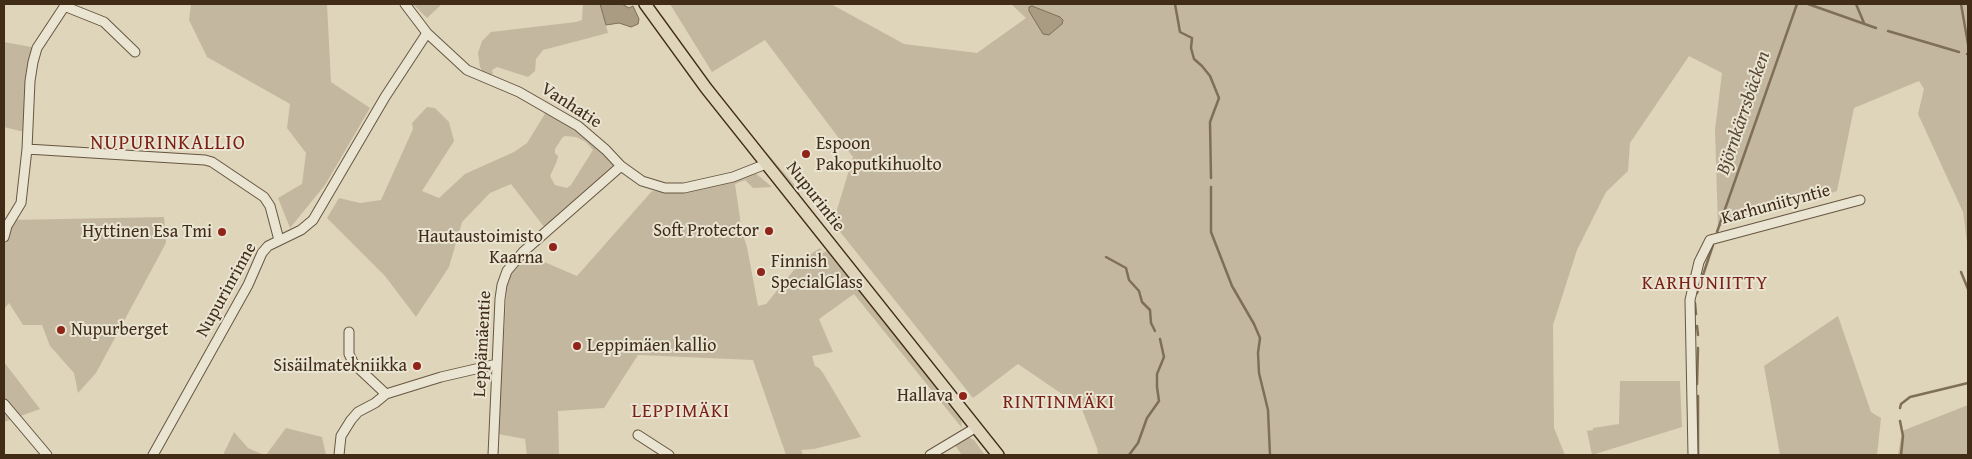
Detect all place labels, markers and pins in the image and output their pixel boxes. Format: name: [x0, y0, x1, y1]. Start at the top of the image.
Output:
place label: Espoon Pakoputkihuolto: [816, 133, 942, 176]
marker: Espoon Pakoputkihuolto: [800, 148, 812, 160]
place label: Soft Protector: [653, 220, 759, 242]
place label: Hyttinen Esa Tmi: [82, 221, 212, 243]
marker: Soft Protector: [763, 225, 775, 237]
marker: Hyttinen Esa Tmi: [216, 226, 228, 238]
place label: Hautaustoimisto Kaarna: [418, 226, 543, 268]
marker: Hautaustoimisto Kaarna: [547, 241, 559, 253]
place label: Finnish SpecialGlass: [771, 251, 863, 294]
marker: Finnish SpecialGlass: [755, 266, 767, 278]
place label: Nupurberget: [71, 319, 168, 341]
marker: Nupurberget: [55, 324, 67, 336]
place label: Leppimäen kallio: [587, 335, 716, 357]
marker: Leppimäen kallio: [571, 340, 583, 352]
place label: Sisäilmatekniikka: [273, 355, 407, 377]
marker: Sisäilmatekniikka: [411, 360, 423, 372]
place label: Hallava: [897, 385, 953, 407]
marker: Hallava: [957, 390, 969, 402]

